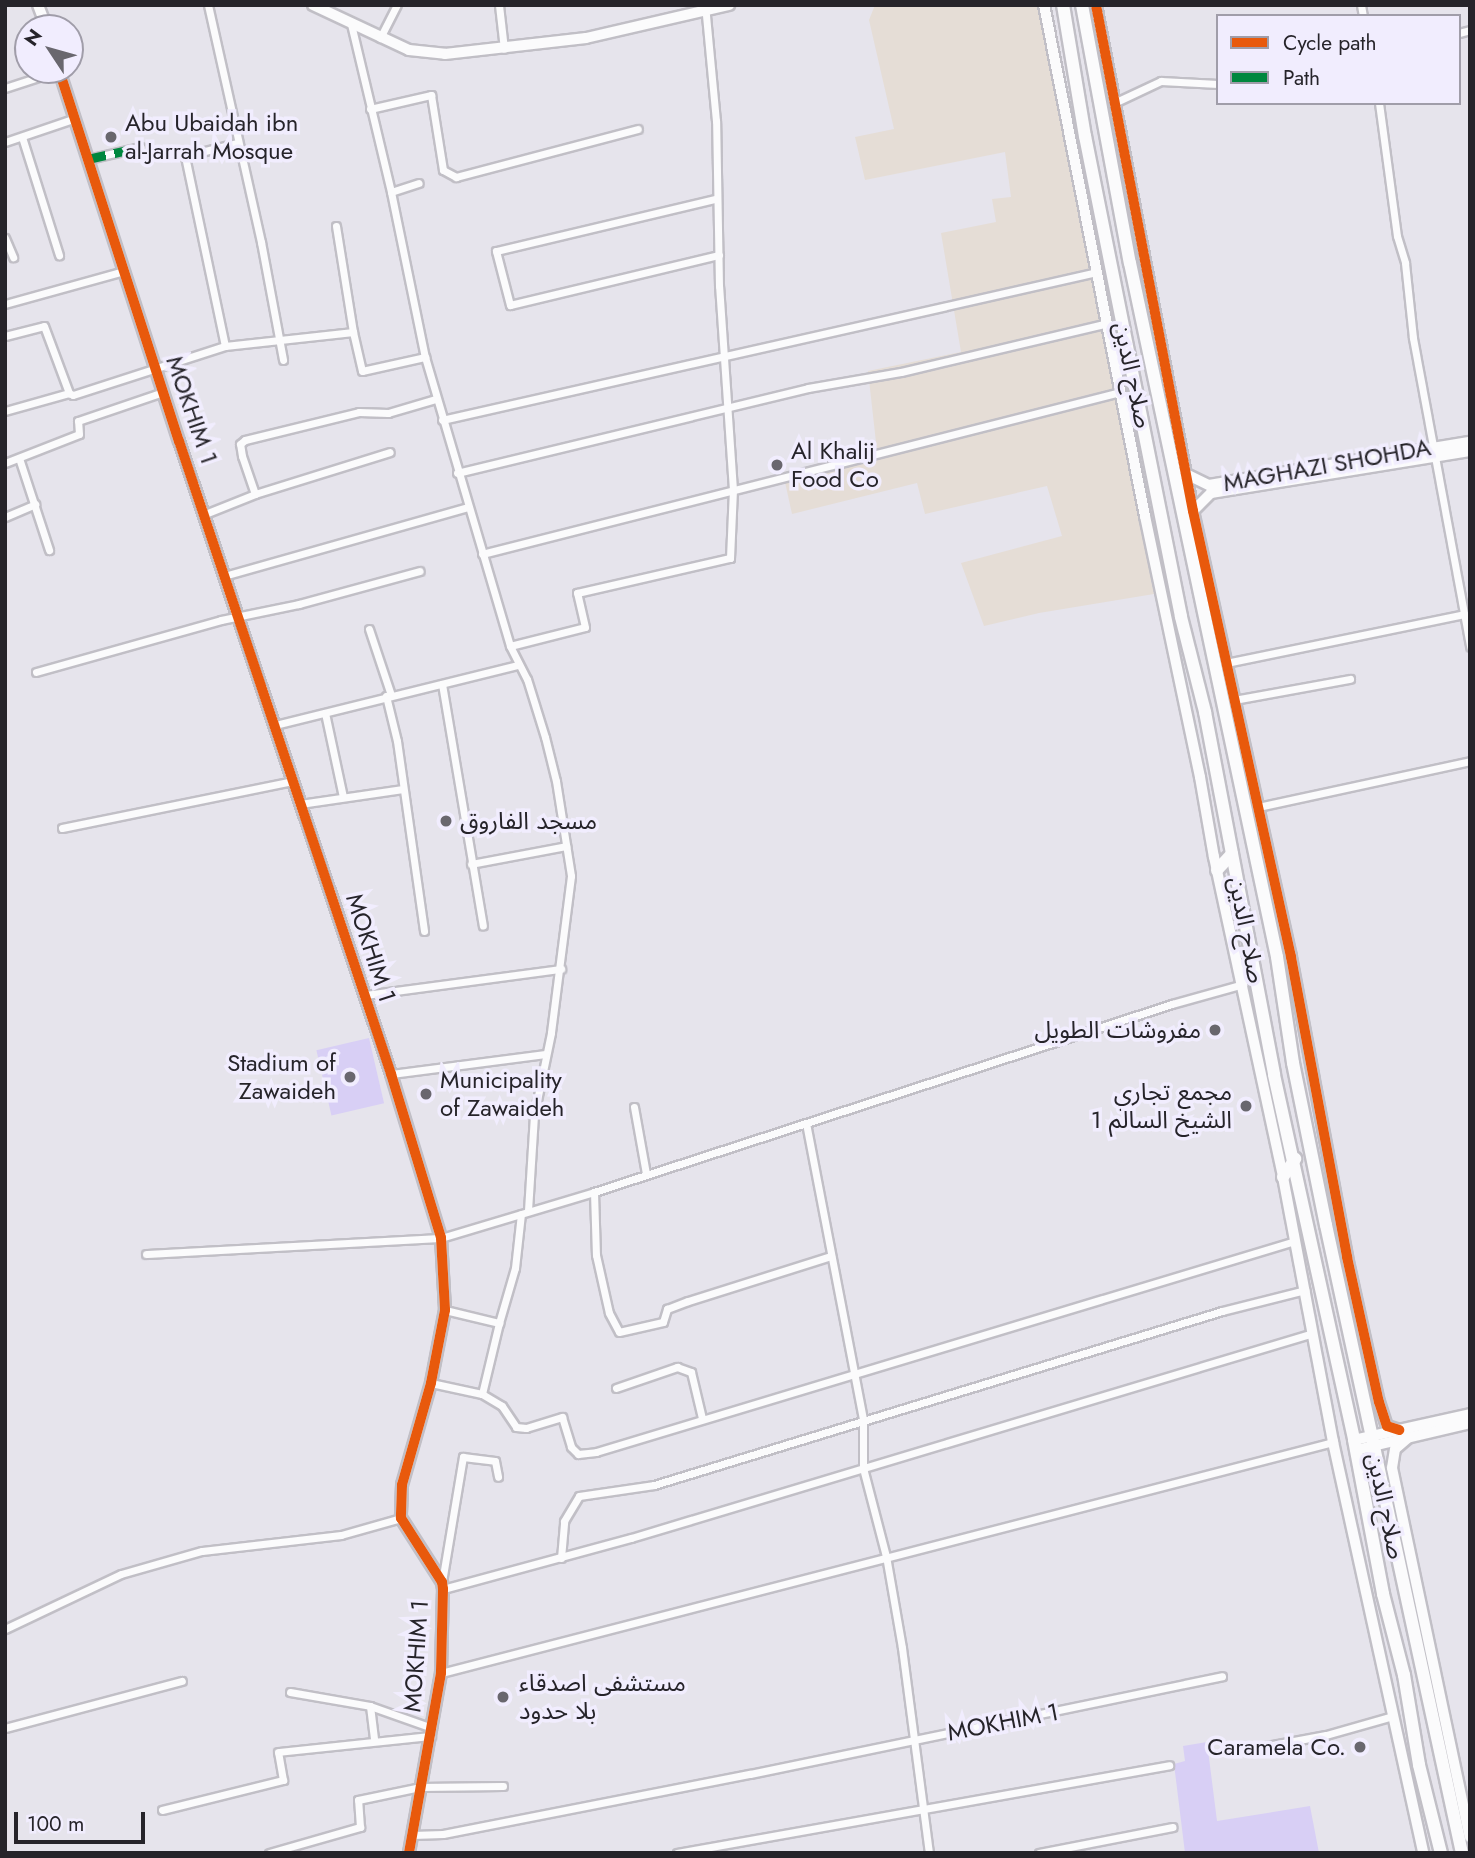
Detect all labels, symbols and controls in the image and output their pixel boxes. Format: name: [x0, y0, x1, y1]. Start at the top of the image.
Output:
north arrow: [14, 14, 84, 84]
legend: [1216, 14, 1461, 105]
text: N: [18, 23, 49, 52]
text: Cycle path: [1283, 28, 1376, 58]
text: Path: [1283, 63, 1320, 93]
place label: Abu Ubaidah ibn al-Jarrah Mosque: [125, 109, 298, 165]
marker: Abu Ubaidah ibn al-Jarrah Mosque: [103, 129, 119, 145]
street label: صلاح الدين: [1108, 319, 1158, 431]
street label: MOKHIM 1: [160, 352, 224, 468]
street label: MAGHAZI SHOHDA: [1221, 433, 1433, 497]
place label: Al Khalij Food Co: [791, 437, 879, 493]
marker: Al Khalij Food Co: [769, 457, 785, 473]
place label: مسجد الفاروق: [460, 807, 597, 835]
marker: مسجد الفاروق: [438, 813, 454, 829]
street label: صلاح الدين: [1223, 874, 1271, 986]
street label: MOKHIM 1: [340, 890, 402, 1006]
place label: مفروشات الطويل: [1034, 1016, 1201, 1044]
marker: مفروشات الطويل: [1207, 1022, 1223, 1038]
place label: Stadium of Zawaideh: [227, 1049, 336, 1105]
place label: Municipality of Zawaideh: [440, 1066, 564, 1122]
marker: Stadium of Zawaideh: [342, 1069, 358, 1085]
place label: مجمع تجاري الشيخ السالم 1: [1091, 1078, 1232, 1134]
marker: Municipality of Zawaideh: [418, 1086, 434, 1102]
marker: مجمع تجاري الشيخ السالم 1: [1238, 1098, 1254, 1114]
street label: صلاح الدين: [1361, 1450, 1411, 1562]
street label: MOKHIM 1: [398, 1599, 434, 1713]
place label: مستشفى اصدقاء بلا حدود: [519, 1669, 686, 1725]
marker: مستشفى اصدقاء بلا حدود: [493, 1687, 513, 1707]
street label: MOKHIM 1: [945, 1697, 1061, 1747]
place label: Caramela Co.: [1207, 1733, 1346, 1761]
marker: Caramela Co.: [1352, 1739, 1368, 1755]
scale bar: [18, 1798, 149, 1842]
text: 100 m: [27, 1809, 84, 1839]

